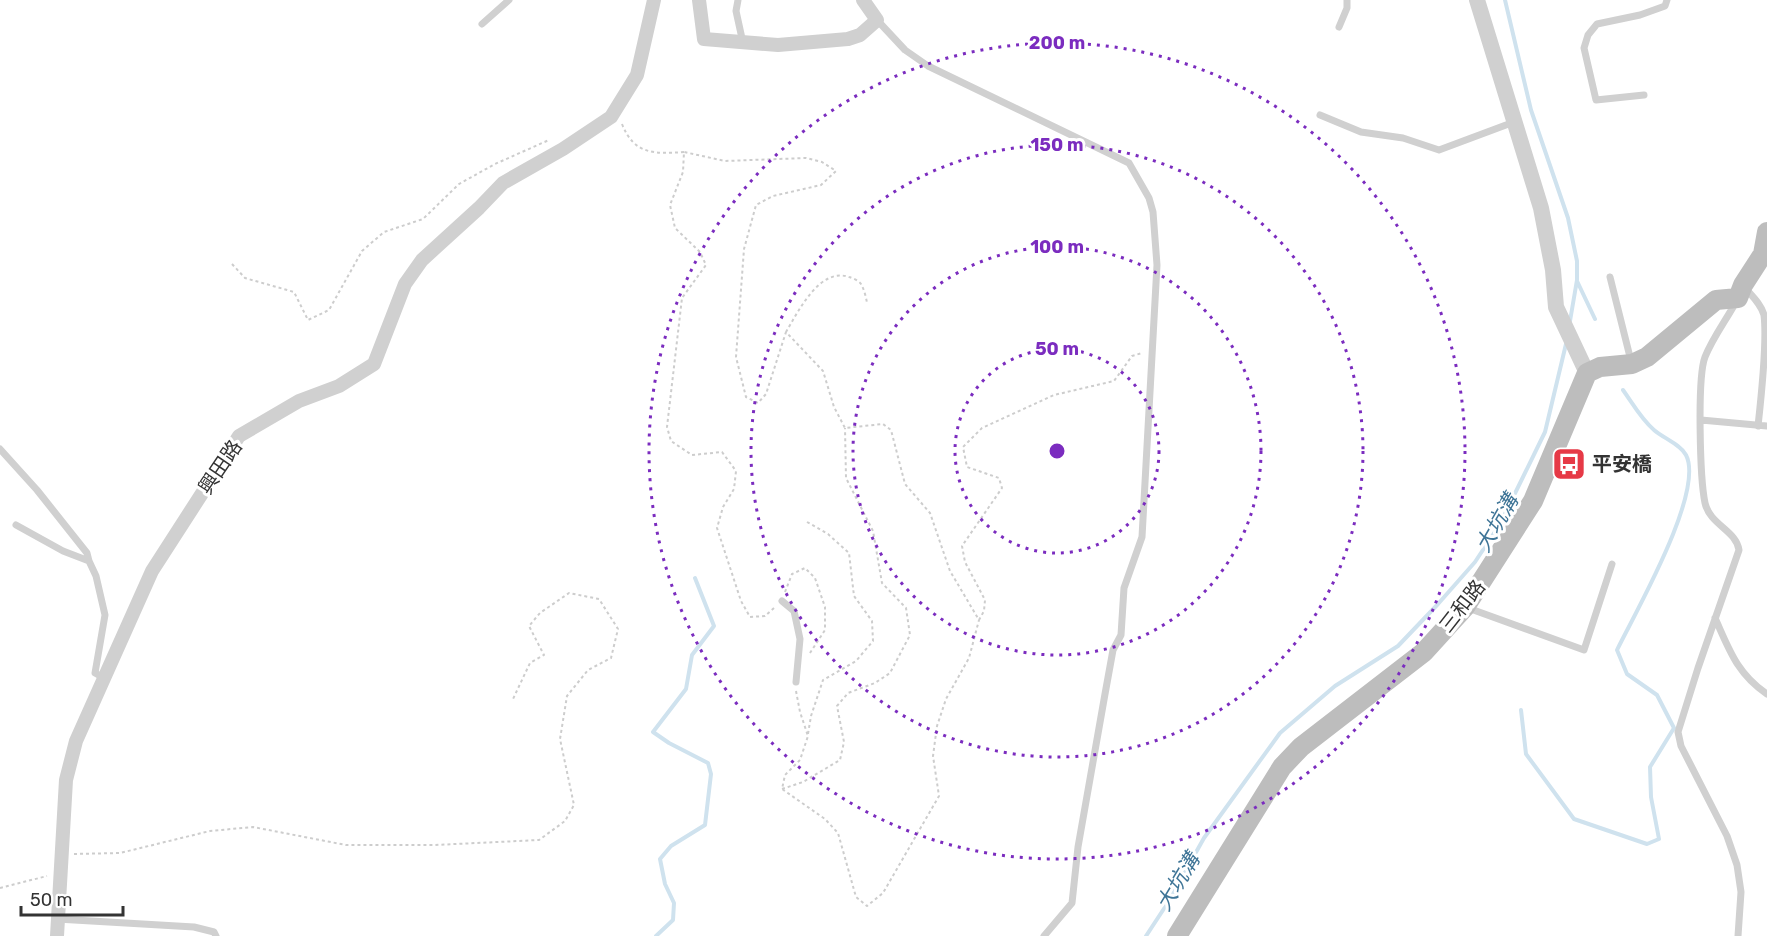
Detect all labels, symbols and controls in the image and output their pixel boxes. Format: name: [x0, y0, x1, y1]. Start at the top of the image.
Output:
text: 200 m: [1029, 32, 1085, 54]
text: 150 m: [1030, 134, 1084, 156]
text: 100 m: [1030, 236, 1084, 258]
text: 50 m: [1035, 338, 1079, 360]
street label: 興田路: [193, 435, 247, 499]
centre of rings: [1047, 441, 1067, 461]
bus stop icon: 平安橋: [1551, 446, 1587, 482]
place label: 平安橋: [1592, 452, 1652, 476]
water label: 大坑溝: [1470, 487, 1525, 556]
street label: 三和路: [1434, 575, 1490, 637]
water label: 大坑溝: [1151, 846, 1206, 915]
scale bar: [21, 879, 123, 917]
text: 50 m: [30, 889, 73, 911]

